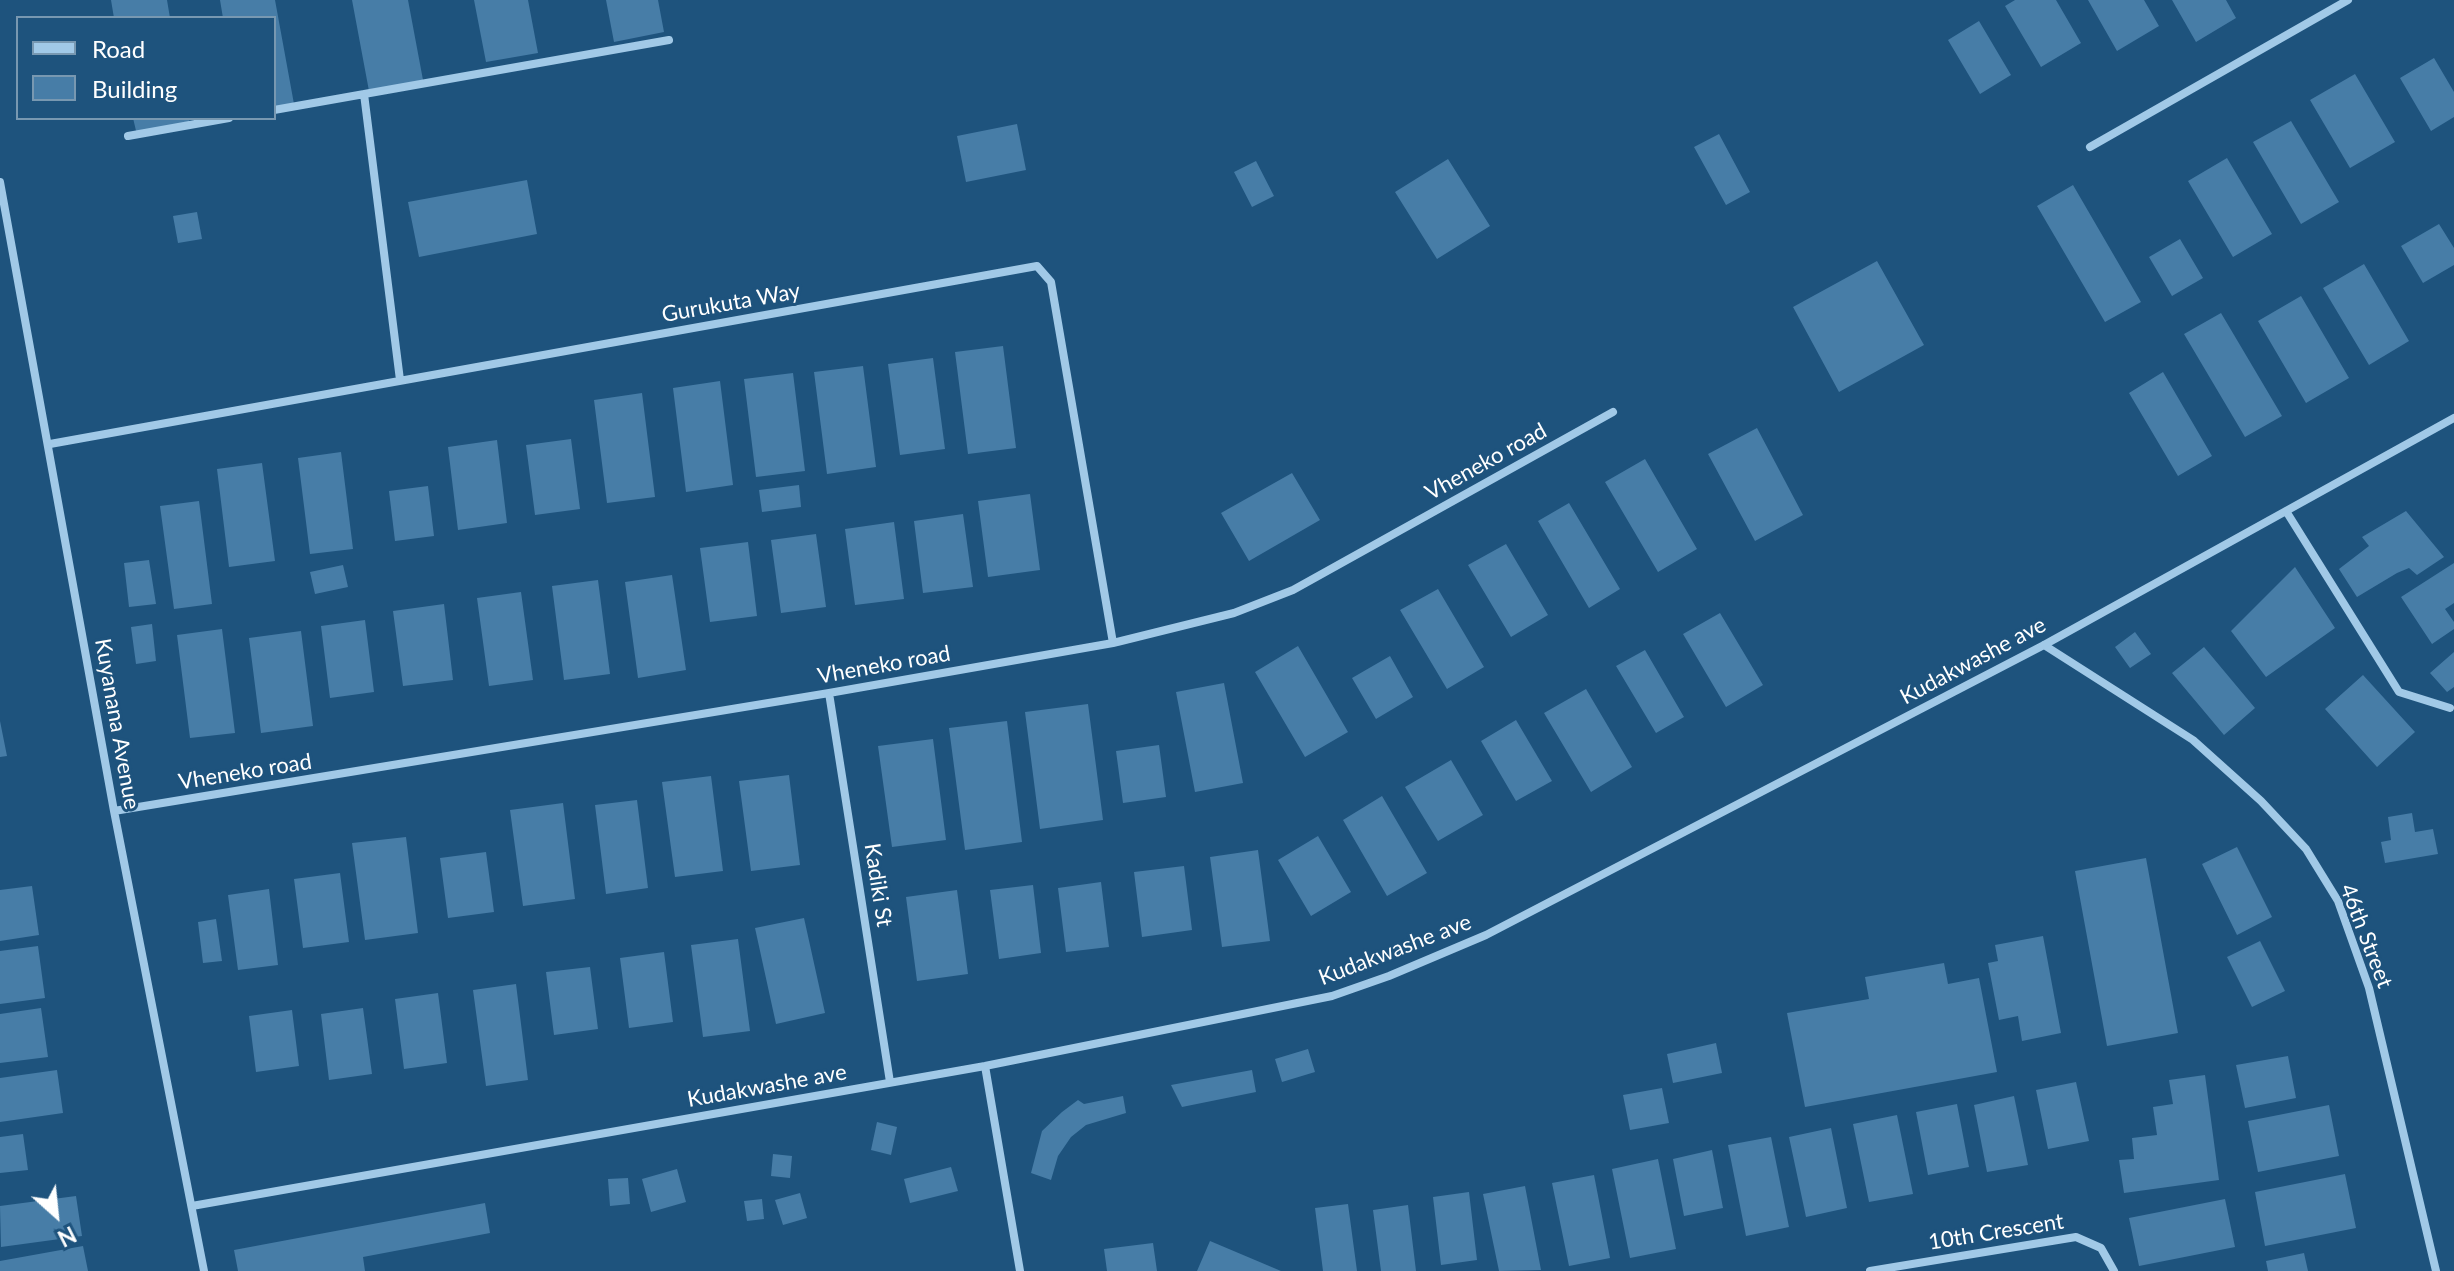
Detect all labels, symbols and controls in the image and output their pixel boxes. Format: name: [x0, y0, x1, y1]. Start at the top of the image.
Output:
legend: [16, 16, 276, 120]
text: Road: [92, 34, 145, 63]
text: Building: [92, 74, 177, 103]
street label: Gurukuta Way: [660, 278, 802, 328]
street label: Vheneko road: [1421, 418, 1551, 506]
street label: Kudakwashe ave: [1896, 612, 2050, 710]
street label: Kuyanana Avenue: [89, 636, 145, 812]
street label: Vheneko road: [815, 640, 953, 690]
street label: Vheneko road: [176, 748, 314, 796]
street label: Kadiki St: [858, 841, 898, 929]
street label: 46th Street: [2334, 880, 2398, 992]
street label: Kudakwashe ave: [1315, 909, 1475, 991]
street label: Kudakwashe ave: [685, 1059, 849, 1113]
north arrow: [16, 1175, 96, 1255]
street label: 10th Crescent: [1926, 1208, 2066, 1256]
text: N: [53, 1221, 81, 1253]

